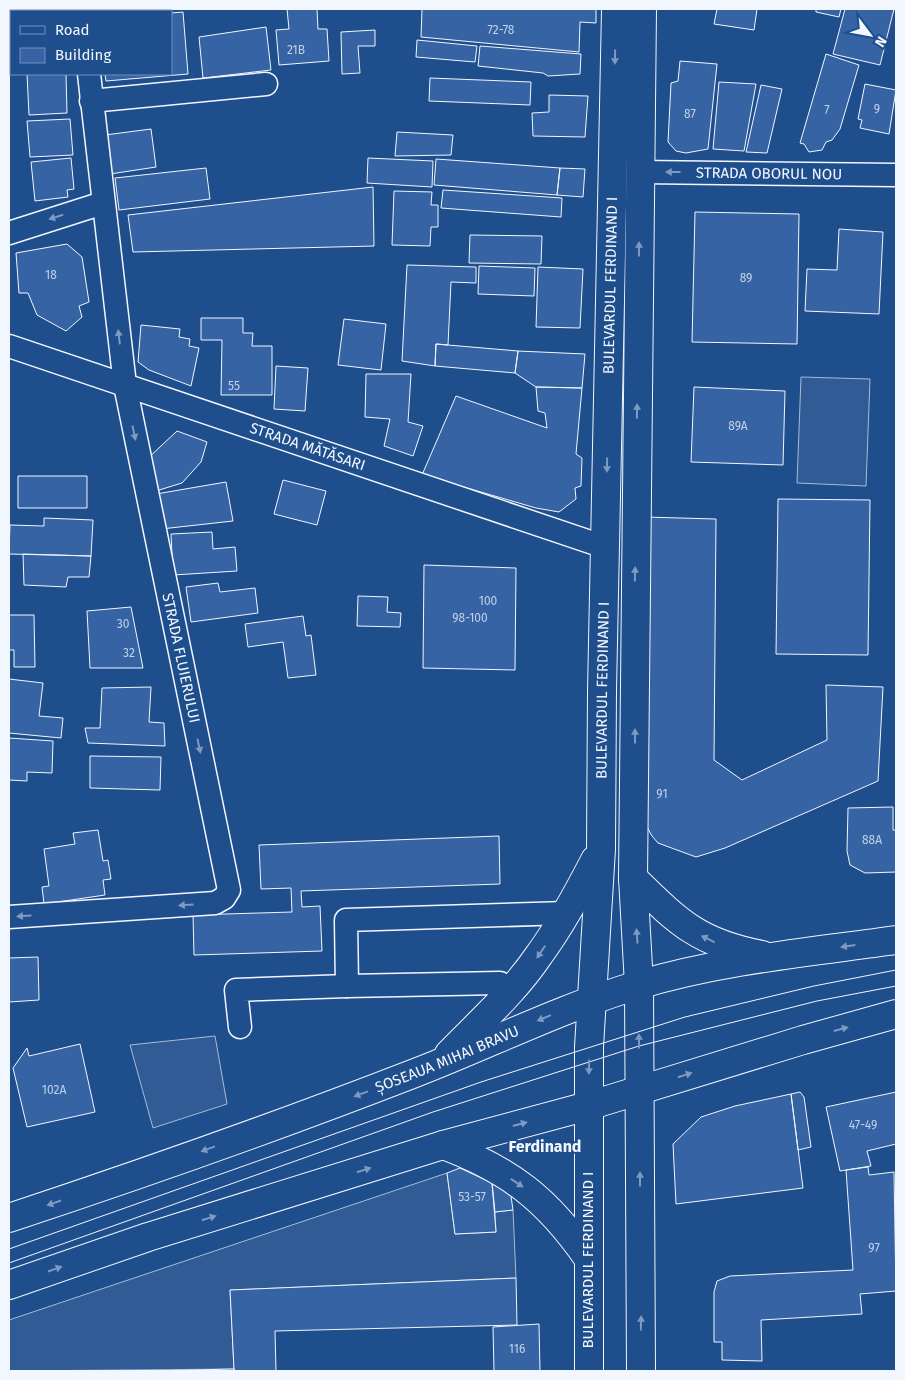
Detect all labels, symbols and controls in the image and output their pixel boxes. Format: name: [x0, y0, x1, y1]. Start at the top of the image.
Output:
legend: [10, 10, 172, 75]
north arrow: [845, 10, 895, 60]
text: Road: [55, 21, 90, 39]
house number: 72-78: [488, 23, 515, 37]
text: N: [871, 33, 890, 50]
house number: 21B: [287, 43, 305, 57]
text: Building: [55, 46, 111, 64]
one-way arrow: [611, 50, 619, 66]
house number: 9: [874, 102, 880, 116]
house number: 7: [824, 103, 830, 117]
house number: 87: [684, 107, 696, 121]
street label: STRADA OBORUL NOU: [696, 164, 842, 183]
one-way arrow: [664, 168, 680, 176]
street label: BULEVARDUL FERDINAND I: [600, 197, 621, 374]
one-way arrow: [49, 214, 64, 222]
one-way arrow: [635, 240, 643, 256]
house number: 18: [45, 268, 57, 282]
house number: 89: [740, 271, 752, 285]
one-way arrow: [115, 328, 123, 344]
house number: 55: [228, 379, 240, 393]
one-way arrow: [633, 403, 641, 419]
street label: STRADA MĂTĂSARI: [247, 419, 368, 474]
house number: 89A: [728, 419, 748, 433]
one-way arrow: [131, 425, 139, 441]
one-way arrow: [603, 457, 611, 473]
one-way arrow: [631, 565, 639, 581]
street label: STRADA FLUIERULUI: [158, 591, 204, 725]
house number: 100: [479, 594, 498, 608]
street label: BULEVARDUL FERDINAND I: [592, 602, 613, 779]
house number: 98-100: [452, 611, 488, 625]
house number: 30: [117, 617, 130, 631]
house number: 32: [123, 646, 135, 660]
one-way arrow: [631, 728, 639, 744]
one-way arrow: [195, 739, 203, 754]
house number: 91: [656, 787, 668, 801]
house number: 88A: [862, 833, 882, 847]
one-way arrow: [178, 901, 194, 909]
one-way arrow: [16, 912, 32, 920]
one-way arrow: [633, 928, 641, 944]
one-way arrow: [701, 935, 715, 943]
one-way arrow: [840, 943, 856, 951]
one-way arrow: [536, 945, 546, 959]
one-way arrow: [537, 1015, 551, 1023]
street label: ȘOSEAUA MIHAI BRAVU: [373, 1022, 522, 1097]
one-way arrow: [834, 1025, 849, 1033]
one-way arrow: [635, 1032, 643, 1048]
one-way arrow: [584, 1060, 592, 1076]
one-way arrow: [678, 1070, 693, 1078]
house number: 102A: [42, 1083, 66, 1097]
one-way arrow: [353, 1091, 368, 1098]
house number: 47-49: [849, 1118, 877, 1132]
one-way arrow: [513, 1120, 528, 1128]
district label: Ferdinand: [509, 1137, 581, 1156]
one-way arrow: [200, 1146, 215, 1153]
one-way arrow: [357, 1166, 372, 1173]
street label: BULEVARDUL FERDINAND I: [579, 1171, 597, 1349]
one-way arrow: [636, 1171, 644, 1187]
one-way arrow: [511, 1178, 524, 1188]
house number: 53-57: [458, 1190, 486, 1204]
one-way arrow: [47, 1200, 62, 1207]
one-way arrow: [202, 1214, 217, 1222]
house number: 97: [868, 1241, 880, 1255]
one-way arrow: [48, 1265, 63, 1273]
one-way arrow: [637, 1314, 645, 1330]
house number: 116: [509, 1342, 525, 1356]

